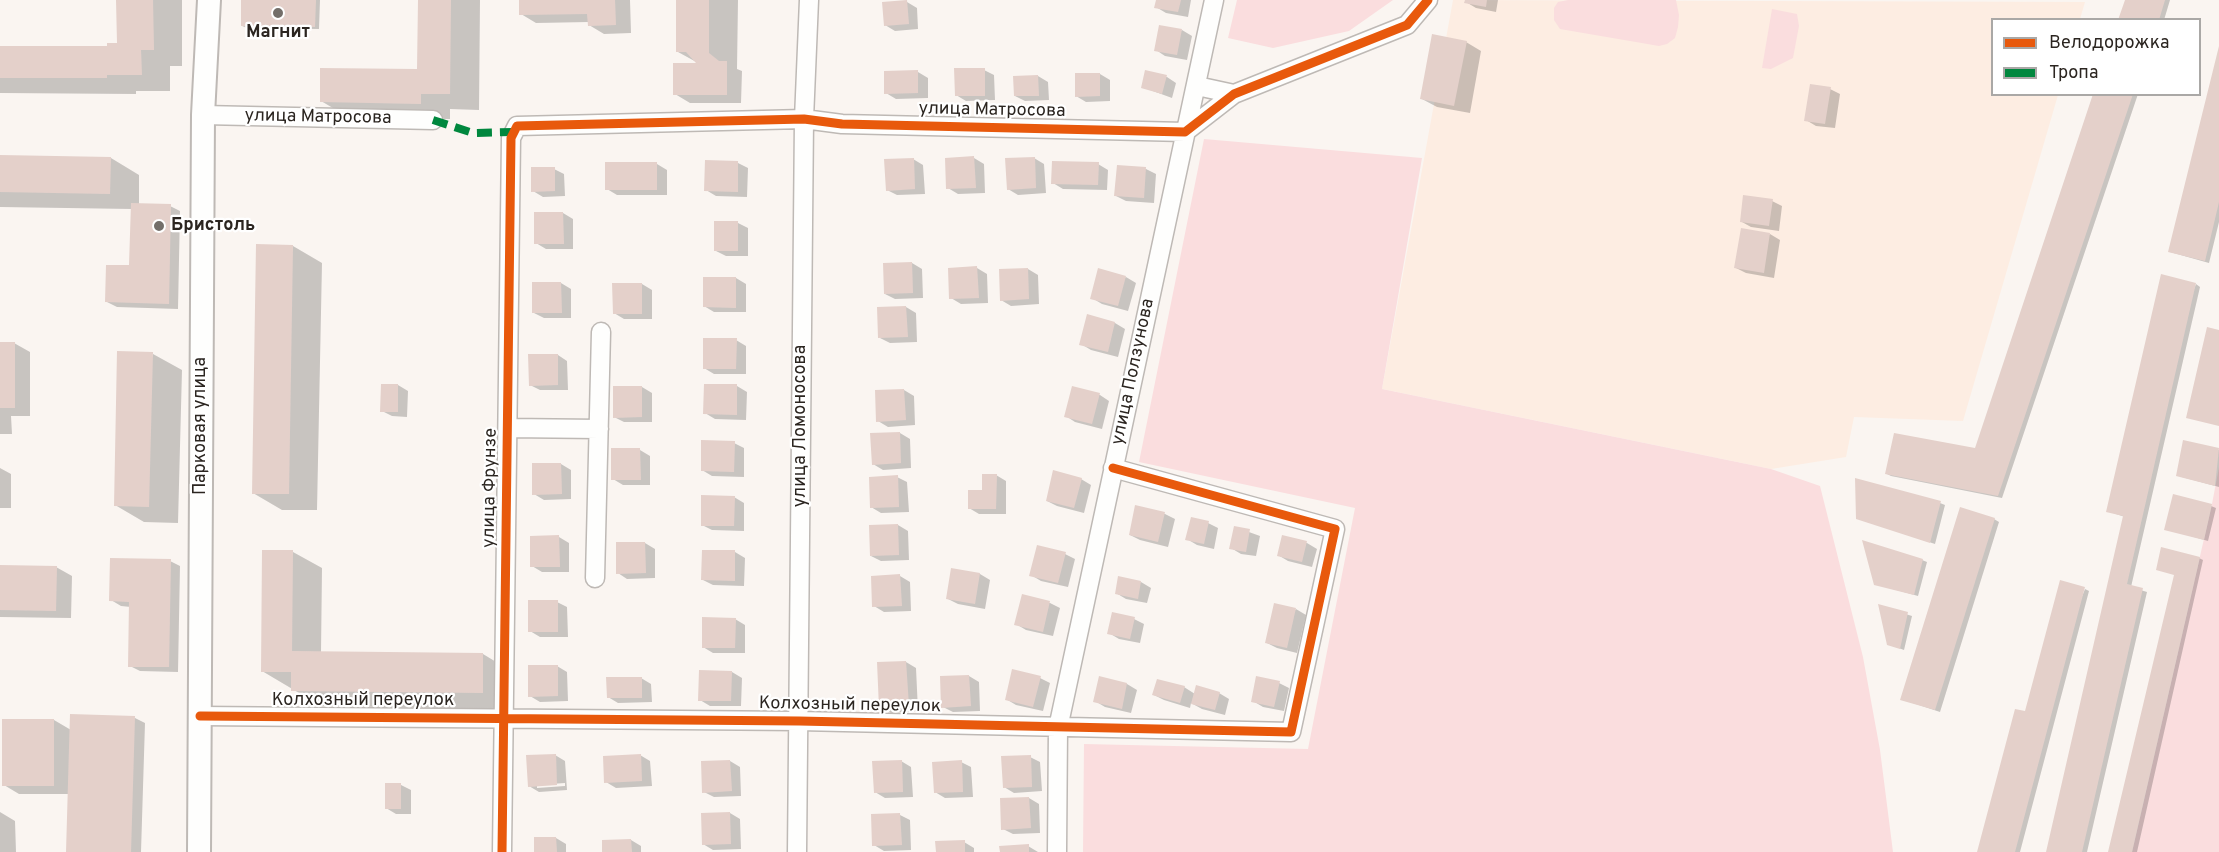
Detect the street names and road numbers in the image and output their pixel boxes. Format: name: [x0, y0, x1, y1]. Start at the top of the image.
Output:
street label: улица Матросова: [918, 99, 1066, 123]
street label: улица Матросова: [244, 106, 392, 130]
street label: улица Ползунова: [1108, 297, 1160, 447]
street label: улица Ломоносова: [790, 345, 812, 507]
street label: Парковая улица: [190, 357, 212, 495]
street label: улица Фрунзе: [479, 428, 503, 548]
street label: Колхозный переулок: [272, 690, 454, 712]
street label: Колхозный переулок: [759, 694, 941, 718]

